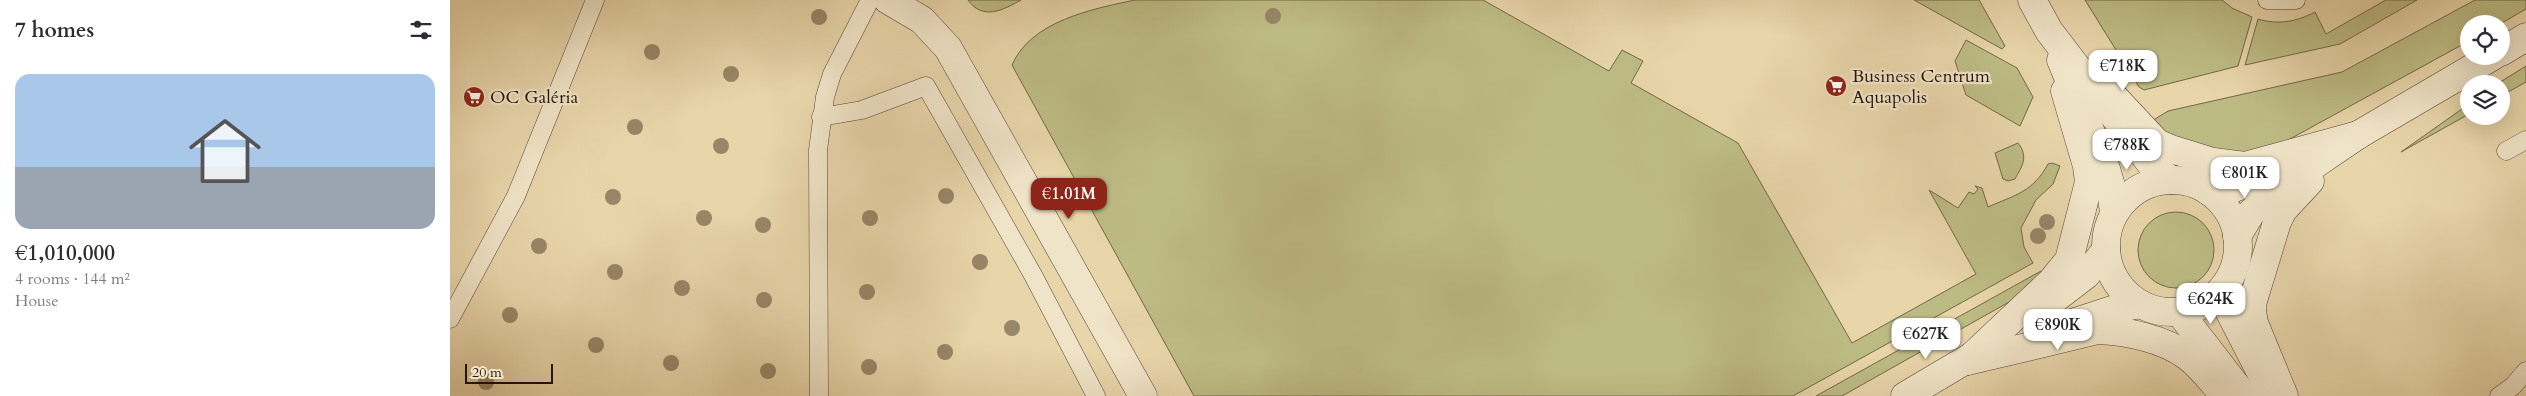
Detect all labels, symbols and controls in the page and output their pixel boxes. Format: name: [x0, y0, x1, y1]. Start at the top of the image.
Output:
map controls: [2460, 15, 2510, 125]
button: locate: [2460, 15, 2510, 65]
text: 7 homes: [15, 16, 94, 45]
icon: filters: [407, 16, 435, 44]
pin: €718K: [2088, 49, 2158, 92]
text: €718K: [2099, 55, 2147, 77]
place label: Business Centrum Aquapolis: [1852, 64, 1991, 110]
supermarket icon: Business Centrum Aquapolis: [1824, 74, 1848, 98]
button: layers: [2460, 75, 2510, 125]
supermarket icon: OC Galéria: [462, 85, 486, 109]
place label: OC Galéria: [490, 85, 579, 110]
icon: home: [180, 106, 270, 196]
pin: €788K: [2092, 128, 2162, 171]
text: €788K: [2103, 134, 2151, 156]
pin: €801K: [2210, 156, 2280, 199]
text: €801K: [2221, 162, 2269, 184]
pin: €1.01M: [1028, 178, 1110, 220]
text: €1.01M: [1042, 183, 1096, 205]
text: €1,010,000: [15, 239, 115, 268]
text: 4 rooms · 144 m²: [15, 268, 130, 290]
pin: €624K: [2176, 282, 2246, 325]
text: €624K: [2187, 288, 2235, 310]
text: House: [15, 290, 58, 312]
pin: €890K: [2023, 308, 2093, 351]
text: €890K: [2034, 314, 2082, 336]
pin: €627K: [1891, 318, 1961, 360]
text: €627K: [1902, 323, 1950, 345]
scale bar: [465, 361, 552, 384]
text: 20 m: [472, 363, 502, 382]

